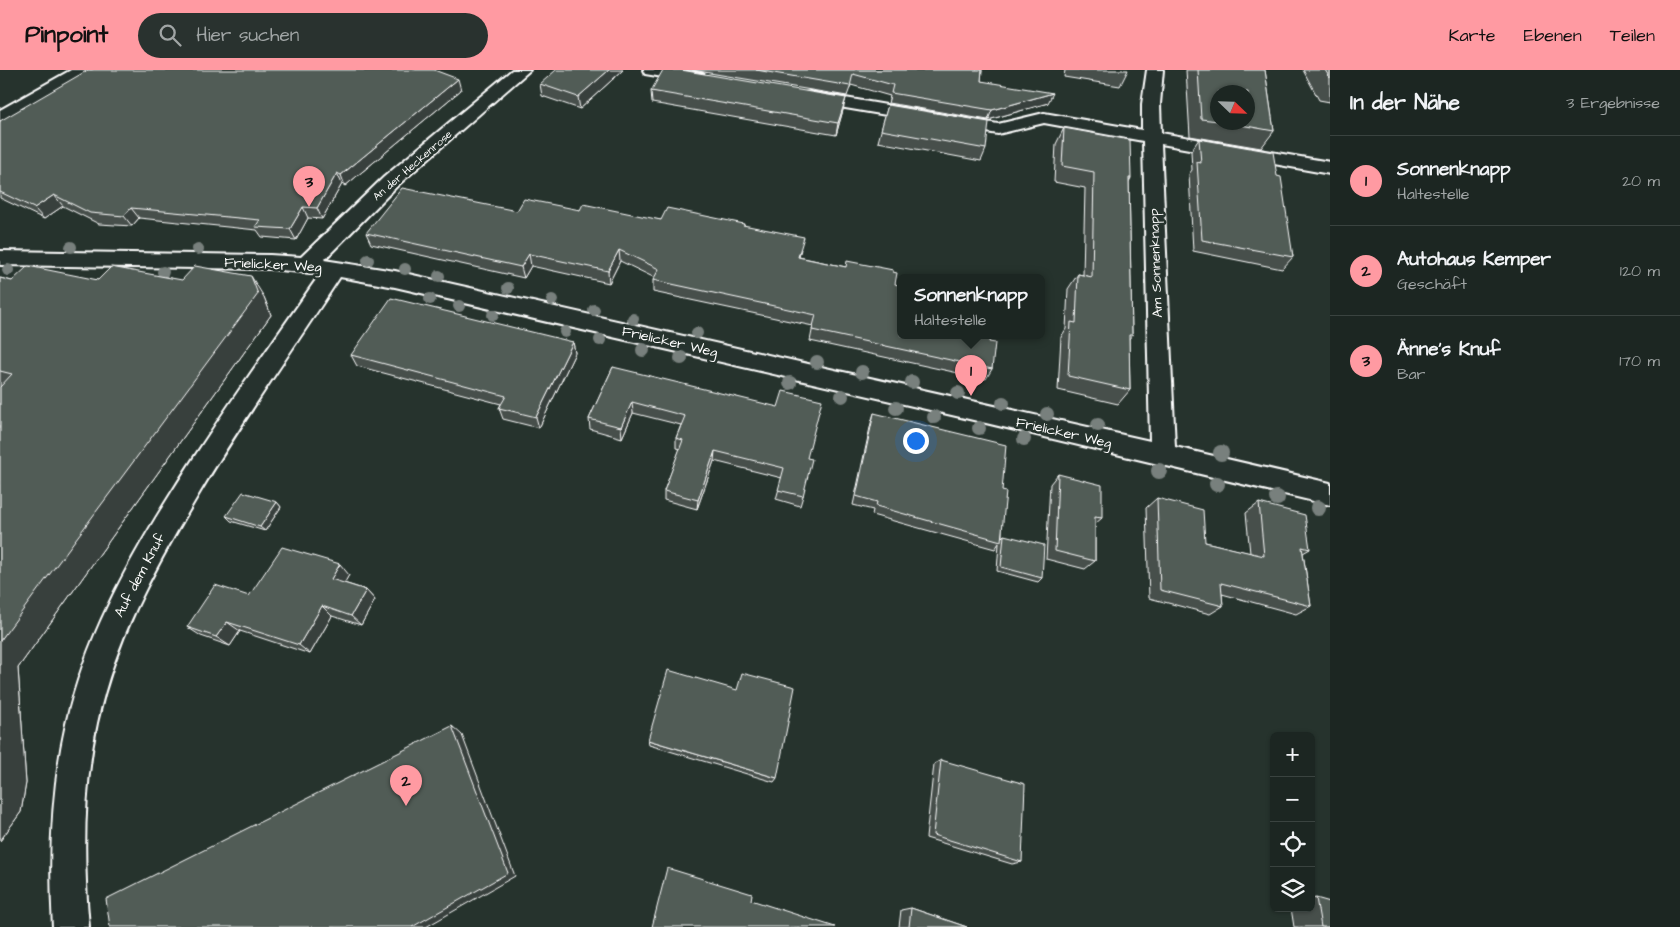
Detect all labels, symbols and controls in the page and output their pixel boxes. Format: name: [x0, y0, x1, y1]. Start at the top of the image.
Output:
search box: [138, 13, 488, 58]
text: Pinpoint: [25, 18, 108, 52]
icon: search: [156, 21, 184, 49]
text: Hier suchen: [196, 22, 299, 49]
text: Karte: [1448, 23, 1496, 48]
text: Ebenen: [1524, 23, 1582, 48]
text: Teilen: [1610, 23, 1655, 48]
north arrow: [1210, 85, 1255, 130]
text: In der Nähe: [1350, 88, 1460, 117]
text: 3 Ergebnisse: [1566, 92, 1660, 114]
street label: An der Heckenrose: [369, 127, 455, 204]
text: Sonnenknapp: [1397, 156, 1511, 183]
pin: 3: [293, 166, 325, 207]
text: 1: [1365, 170, 1367, 192]
text: 20 m: [1622, 170, 1660, 192]
text: Haltestelle: [1397, 183, 1469, 205]
street label: Am Sonnenknapp: [1144, 208, 1168, 318]
text: Autohaus Kemper: [1397, 246, 1551, 273]
street label: Frielicker Weg: [224, 252, 322, 278]
text: 2: [1361, 260, 1371, 282]
text: 120 m: [1620, 260, 1660, 282]
text: Geschäft: [1397, 273, 1467, 295]
popup: [897, 274, 1045, 339]
text: Sonnenknapp: [914, 282, 1028, 309]
text: Haltestelle: [914, 309, 986, 331]
street label: Frielicker Weg: [620, 321, 720, 363]
text: Änne's Knuf: [1397, 336, 1501, 363]
text: 3: [1362, 350, 1370, 372]
text: 170 m: [1619, 350, 1660, 372]
pin: 1: [955, 355, 987, 396]
text: Bar: [1397, 363, 1425, 385]
street label: Frielicker Weg: [1014, 412, 1114, 454]
your location: [903, 428, 929, 454]
street label: Auf dem Knuf: [109, 529, 171, 621]
map controls: [1270, 732, 1315, 912]
button: +: [1270, 732, 1315, 777]
pin: 2: [390, 765, 422, 806]
button: −: [1270, 777, 1315, 822]
button: locate: [1270, 822, 1315, 867]
button: layers: [1270, 867, 1315, 912]

